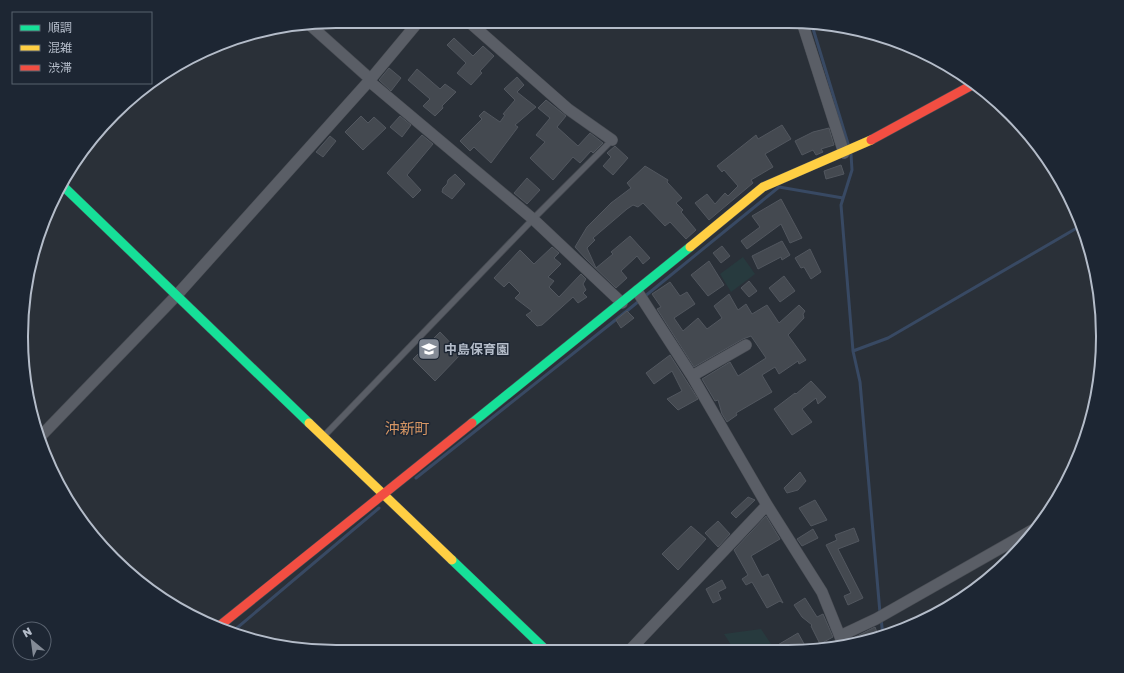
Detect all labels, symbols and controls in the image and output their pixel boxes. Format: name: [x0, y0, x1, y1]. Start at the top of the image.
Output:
legend: [12, 12, 152, 84]
text: 順調: [48, 20, 72, 35]
text: 混雑: [48, 40, 72, 55]
text: 渋滞: [48, 60, 72, 75]
school or university icon: 中島保育園: [416, 336, 442, 362]
place label: 中島保育園: [444, 341, 509, 357]
district label: 沖新町: [384, 419, 430, 437]
north arrow: [12, 621, 52, 661]
text: N: [20, 624, 34, 640]

